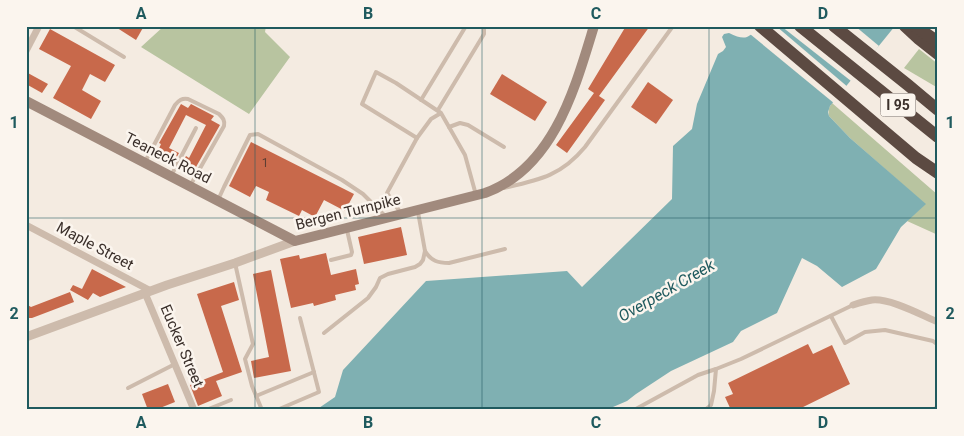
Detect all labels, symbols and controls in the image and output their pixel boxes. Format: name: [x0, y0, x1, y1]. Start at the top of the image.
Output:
text: A: [136, 4, 147, 23]
text: B: [363, 4, 373, 23]
text: C: [591, 4, 601, 23]
text: D: [818, 4, 828, 23]
road number: I 95: [880, 94, 916, 116]
text: 1: [9, 113, 19, 132]
text: 1: [945, 113, 955, 132]
street label: Teaneck Road: [122, 129, 214, 187]
house number: 1: [262, 156, 268, 170]
street label: Bergen Turnpike: [294, 190, 402, 234]
street label: Maple Street: [53, 218, 137, 274]
water label: Overpeck Creek: [615, 255, 719, 326]
street label: Eucker Street: [156, 302, 208, 390]
text: 2: [9, 304, 19, 323]
text: 2: [945, 304, 955, 323]
text: A: [136, 413, 147, 432]
text: B: [363, 413, 373, 432]
text: C: [591, 413, 601, 432]
text: D: [818, 413, 828, 432]

